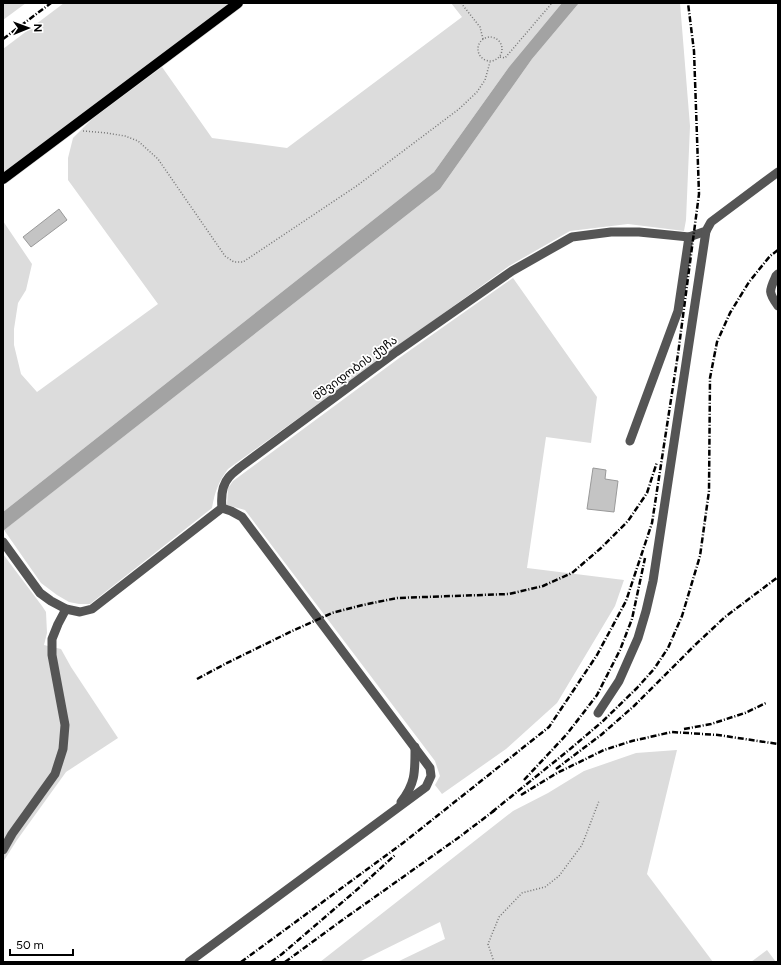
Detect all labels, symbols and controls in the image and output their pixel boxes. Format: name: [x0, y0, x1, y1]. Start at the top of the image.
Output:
north arrow: [8, 8, 48, 48]
text: N: [31, 23, 44, 32]
street label: მშვიდობის ქუჩა: [310, 333, 400, 404]
scale bar: [10, 931, 73, 957]
text: 50 m: [16, 938, 44, 952]

